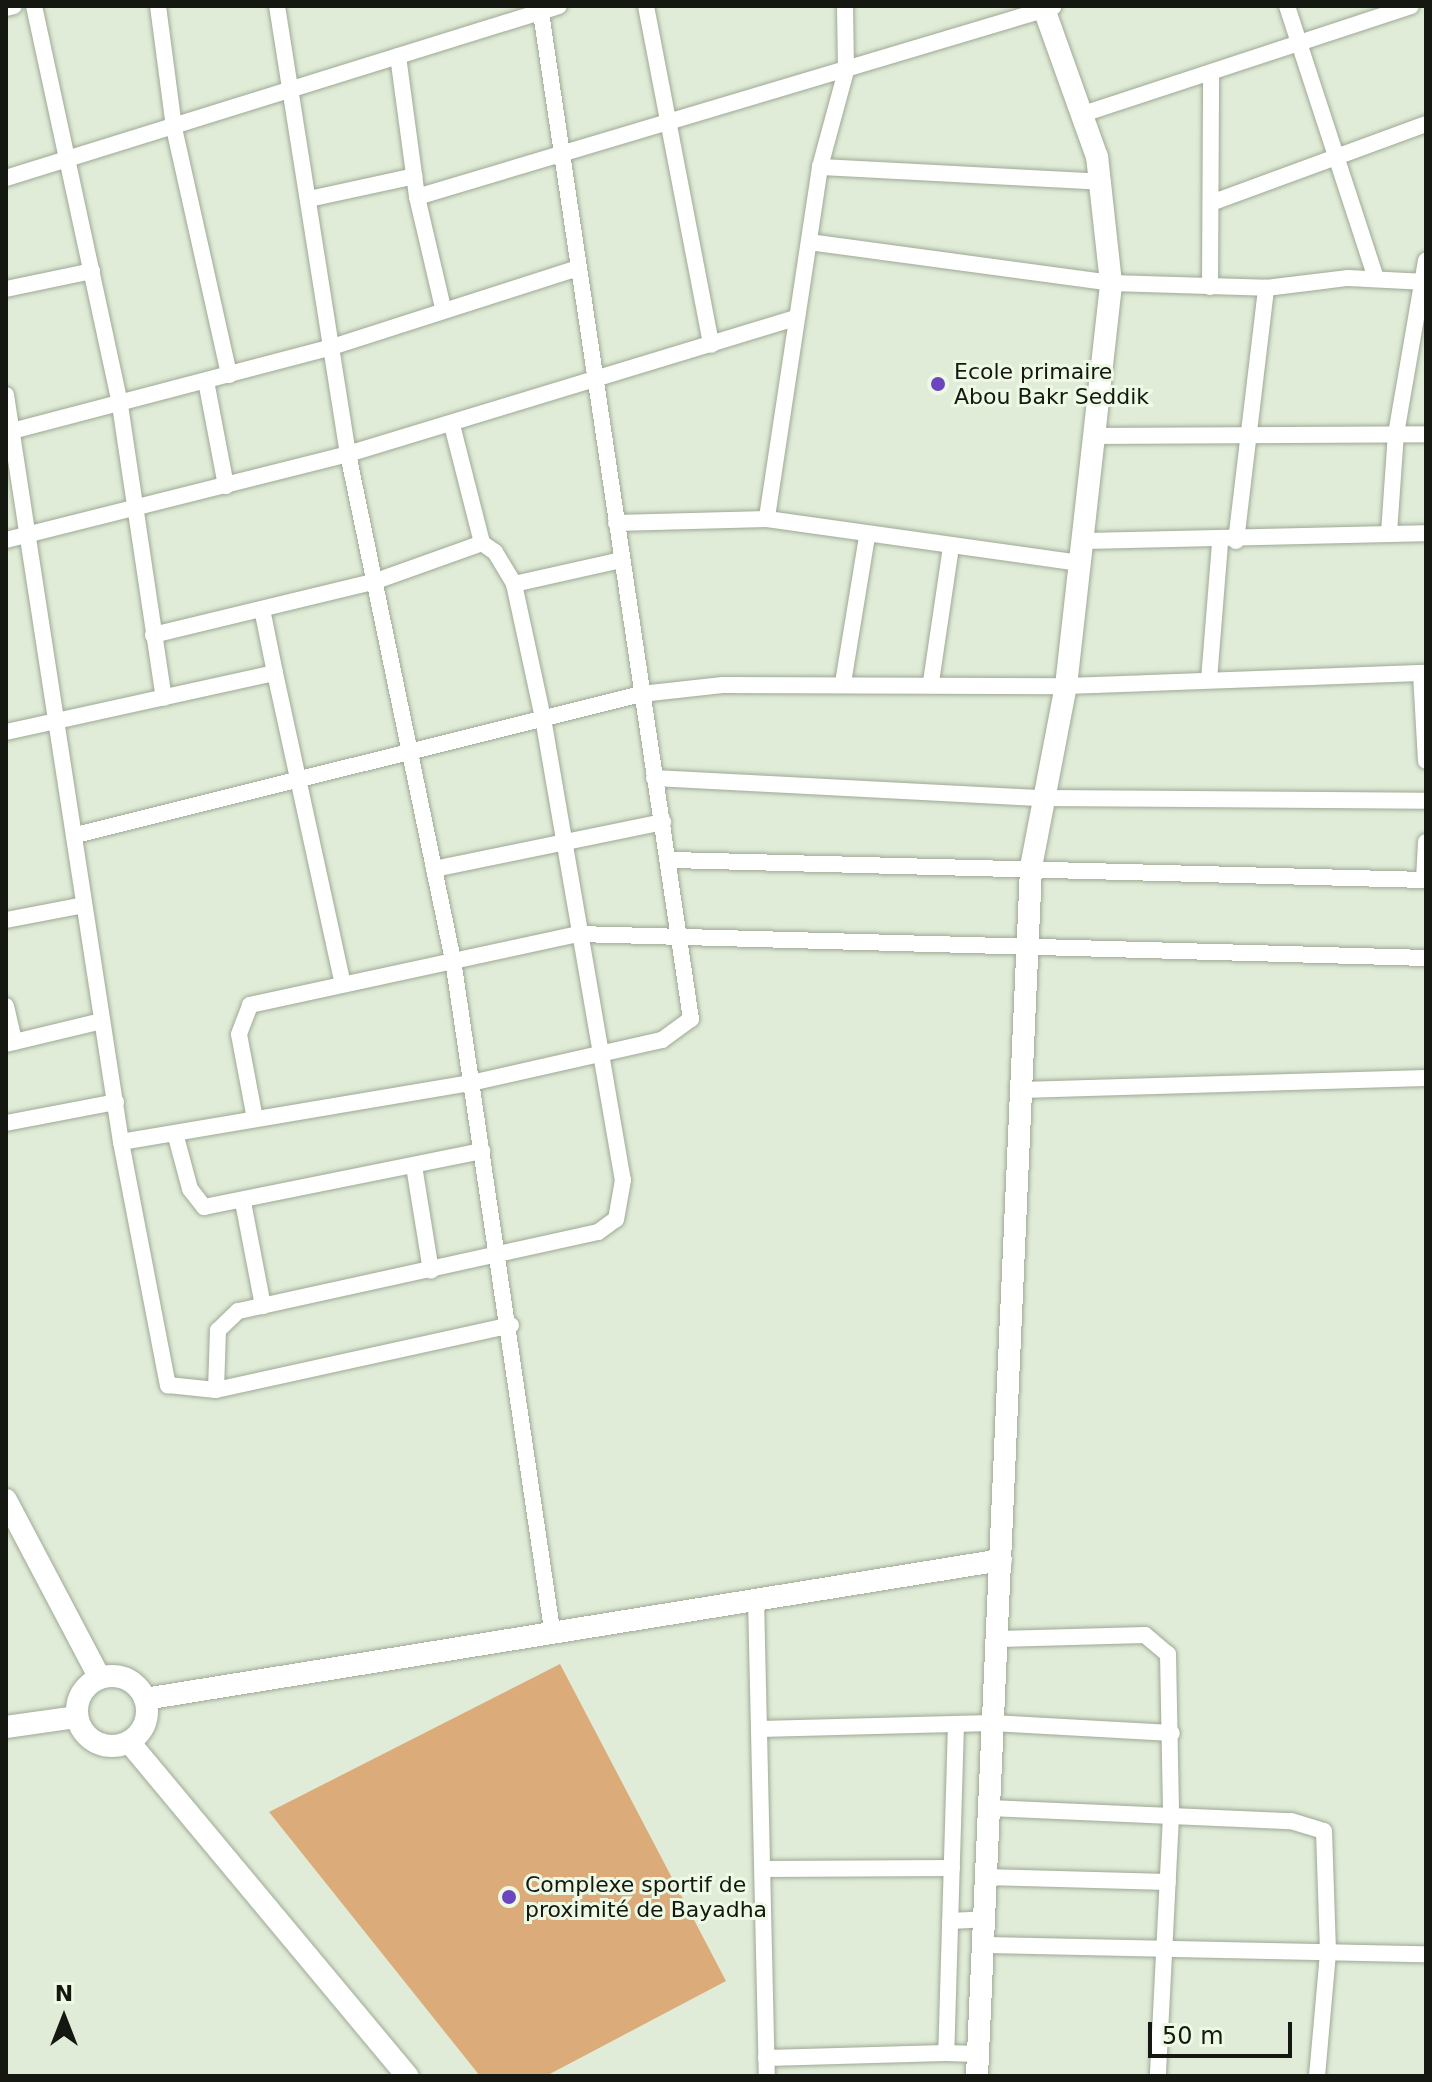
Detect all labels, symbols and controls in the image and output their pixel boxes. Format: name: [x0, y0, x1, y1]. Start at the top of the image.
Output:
place label: Ecole primaire Abou Bakr Seddik: [954, 358, 1149, 410]
marker: Ecole primaire Abou Bakr Seddik: [929, 375, 947, 393]
place label: Complexe sportif de proximité de Bayadha: [525, 1871, 767, 1922]
marker: Complexe sportif de proximité de Bayadha: [500, 1888, 518, 1906]
north arrow: [24, 1978, 104, 2058]
text: N: [55, 1981, 73, 2006]
scale bar: [1152, 2006, 1296, 2056]
text: 50 m: [1162, 2022, 1224, 2050]

